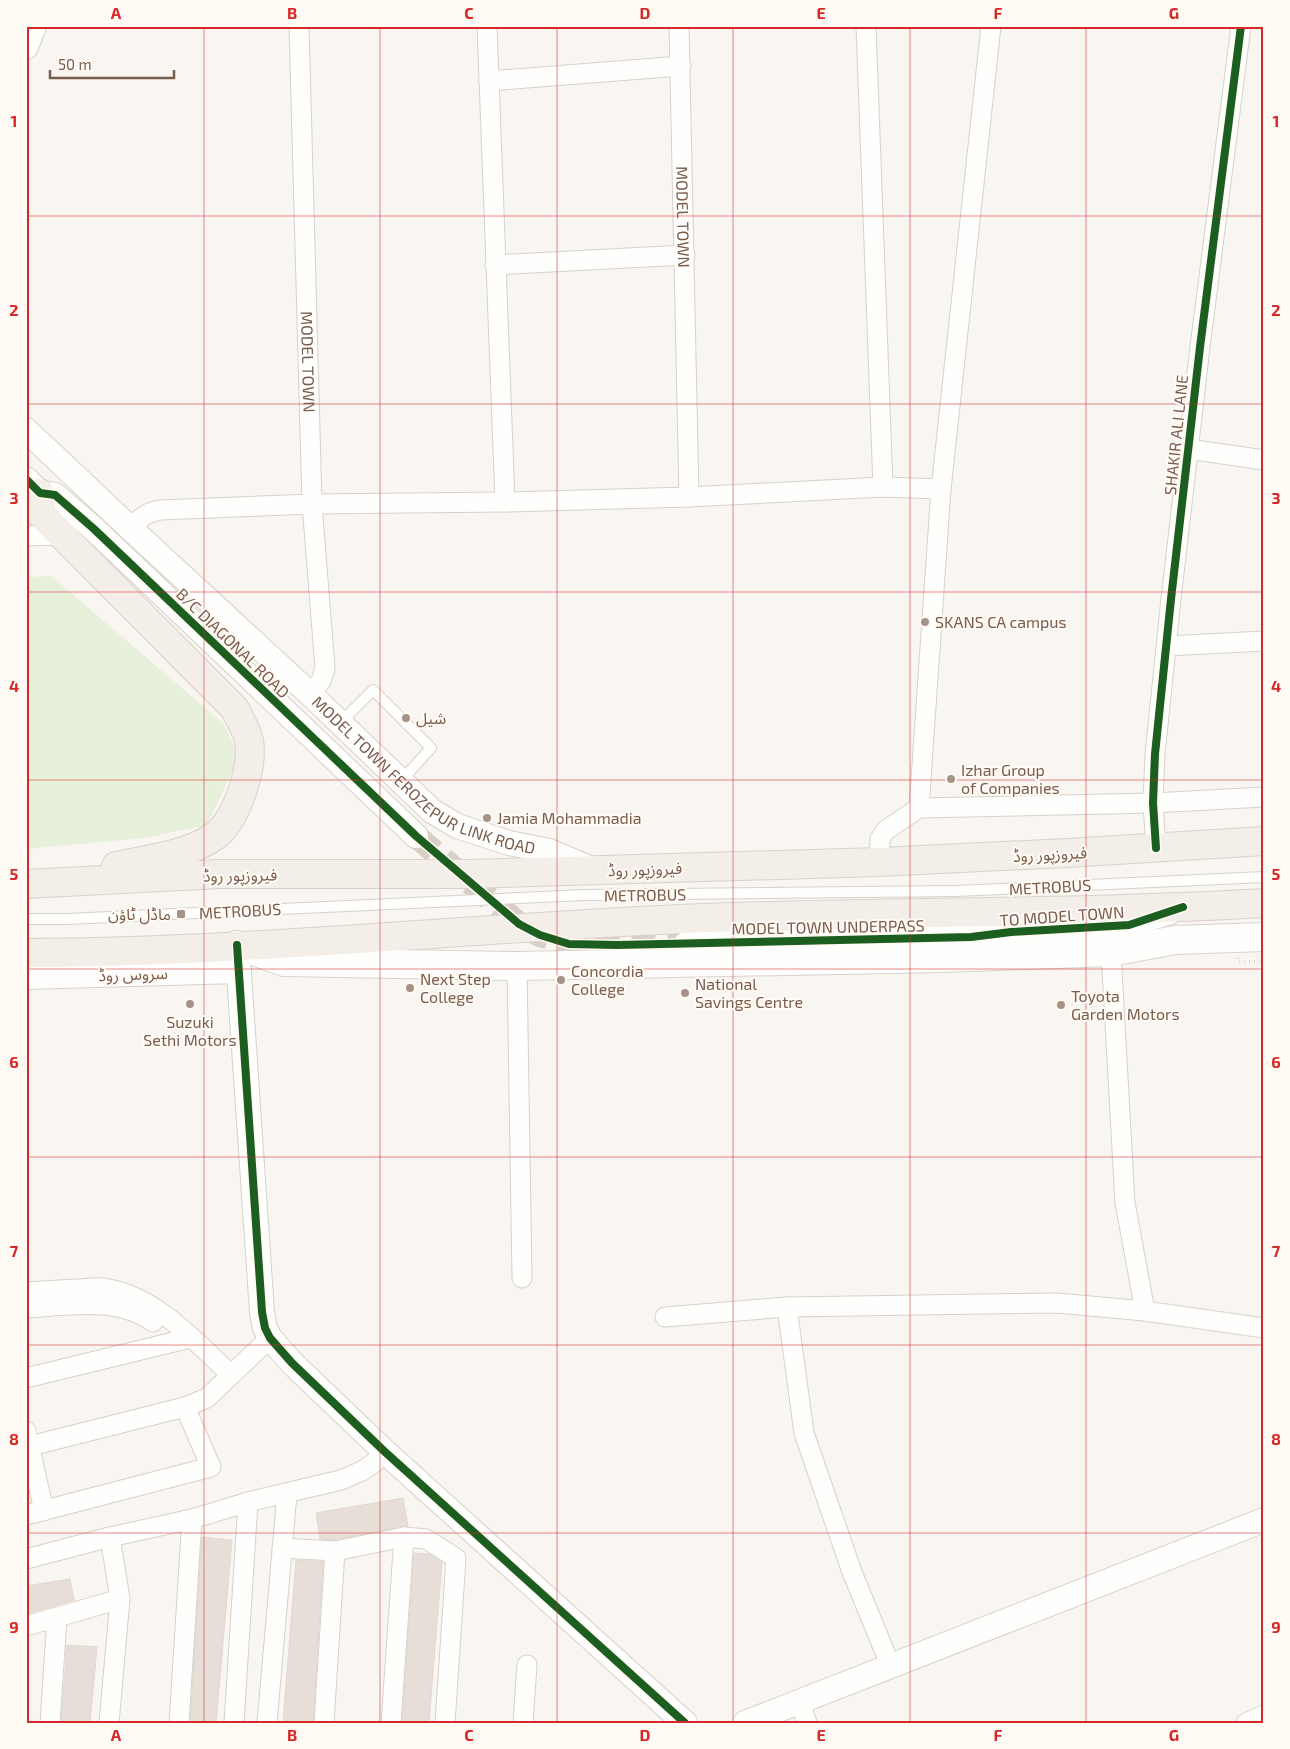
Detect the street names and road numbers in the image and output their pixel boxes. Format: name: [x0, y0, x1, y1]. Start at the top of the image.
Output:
street label: MODEL TOWN: [673, 166, 694, 268]
street label: MODEL TOWN: [298, 311, 320, 413]
street label: SHAKIR ALI LANE: [1160, 374, 1191, 496]
street label: B/C DIAGONAL ROAD: [173, 584, 294, 701]
street label: MODEL TOWN FEROZEPUR LINK ROAD: [309, 692, 537, 857]
street label: فیروزپور روڈ: [1012, 842, 1088, 867]
street label: فیروزپور روڈ: [607, 858, 683, 881]
street label: فیروزپور روڈ: [203, 864, 277, 887]
street label: METROBUS: [1008, 875, 1092, 898]
street label: METROBUS: [604, 884, 686, 905]
street label: METROBUS: [198, 899, 282, 922]
street label: TO MODEL TOWN: [999, 902, 1125, 929]
street label: MODEL TOWN UNDERPASS: [731, 915, 925, 938]
street label: سروس روڈ: [98, 963, 168, 985]

